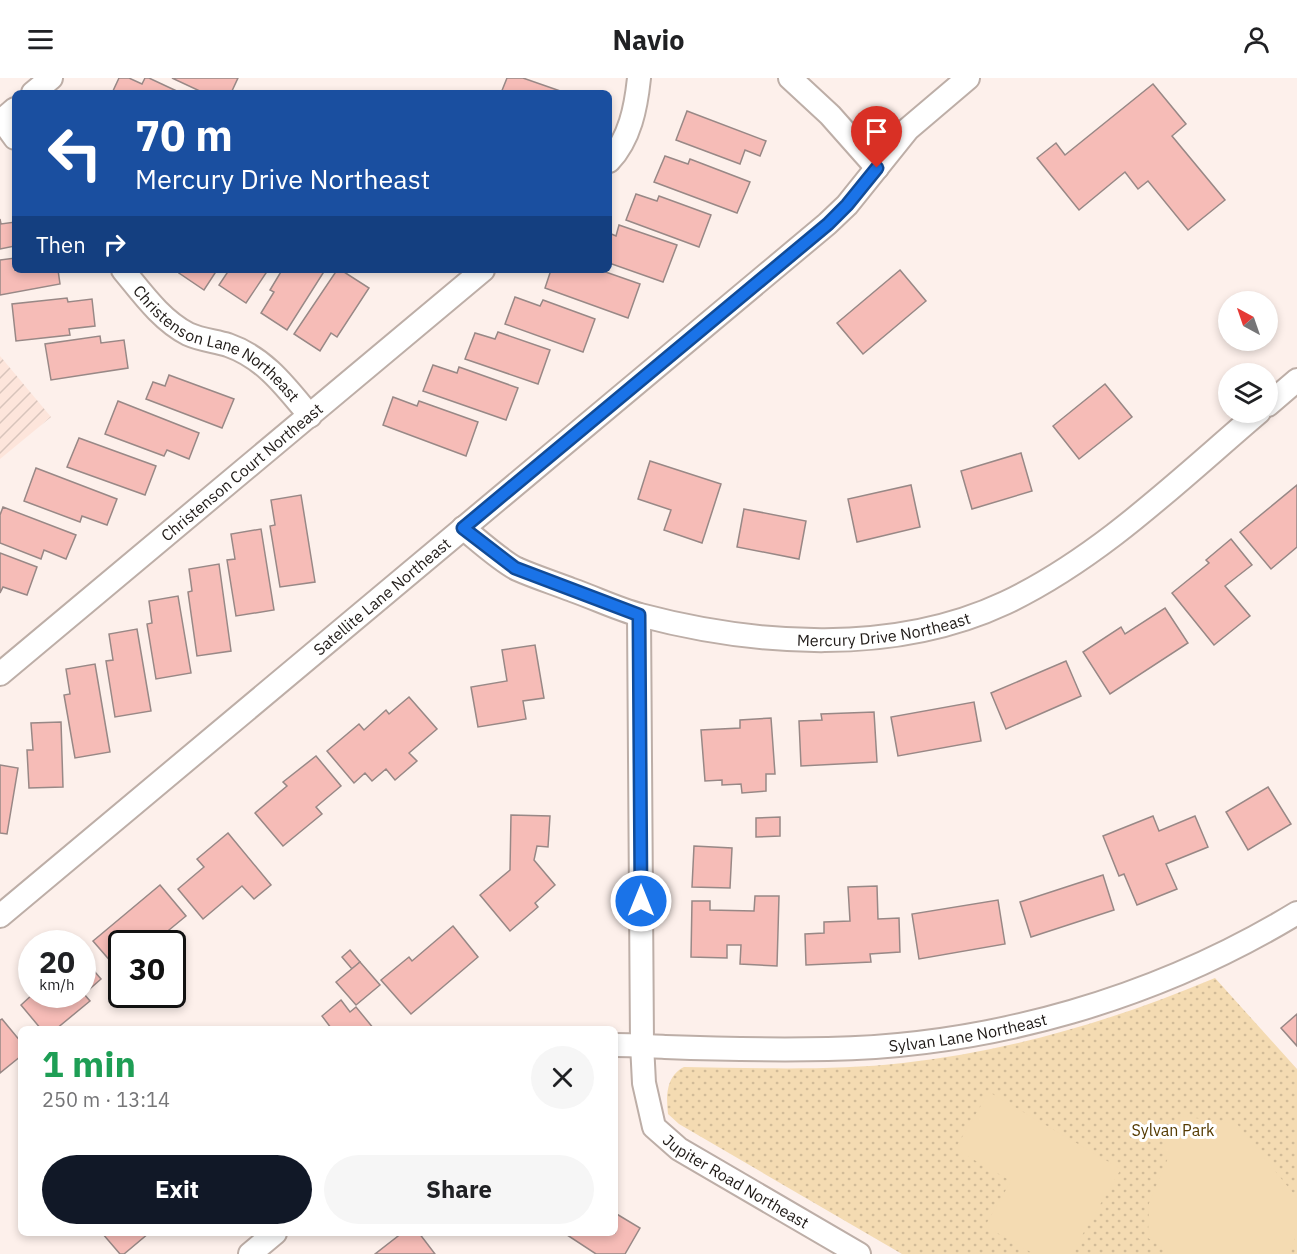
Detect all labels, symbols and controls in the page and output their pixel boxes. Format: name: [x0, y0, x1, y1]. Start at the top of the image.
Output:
text: Navio: [612, 22, 685, 57]
icon: menu: [24, 23, 57, 56]
icon: person: [1240, 23, 1273, 56]
pin: [851, 106, 902, 168]
text: 70 m: [135, 108, 233, 163]
icon: left: [36, 114, 114, 192]
icon: arrive: [860, 115, 893, 148]
text: Mercury Drive Northeast: [135, 161, 430, 196]
icon: right: [98, 228, 131, 261]
text: Then: [36, 230, 86, 259]
street label: Christenson Lane Northeast: [129, 281, 304, 406]
north arrow: [1218, 291, 1278, 351]
map controls: [1218, 291, 1278, 423]
button: layers: [1218, 363, 1278, 423]
street label: Christenson Court Northeast: [157, 399, 327, 545]
street label: Satellite Lane Northeast: [309, 533, 455, 660]
street label: Mercury Drive Northeast: [797, 608, 973, 650]
position arrow: [609, 869, 673, 933]
speed limit sign: 30: [108, 930, 186, 1008]
text: 20: [39, 942, 75, 981]
text: km/h: [39, 975, 75, 994]
street label: Sylvan Lane Northeast: [888, 1009, 1049, 1056]
text: 1 min: [42, 1040, 136, 1087]
button: close: [531, 1046, 594, 1109]
text: 250 m · 13:14: [42, 1086, 170, 1113]
park label: Sylvan Park: [1132, 1120, 1215, 1140]
street label: Jupiter Road Northeast: [659, 1130, 813, 1233]
button: Exit: [42, 1155, 312, 1224]
button: Share: [324, 1155, 594, 1224]

